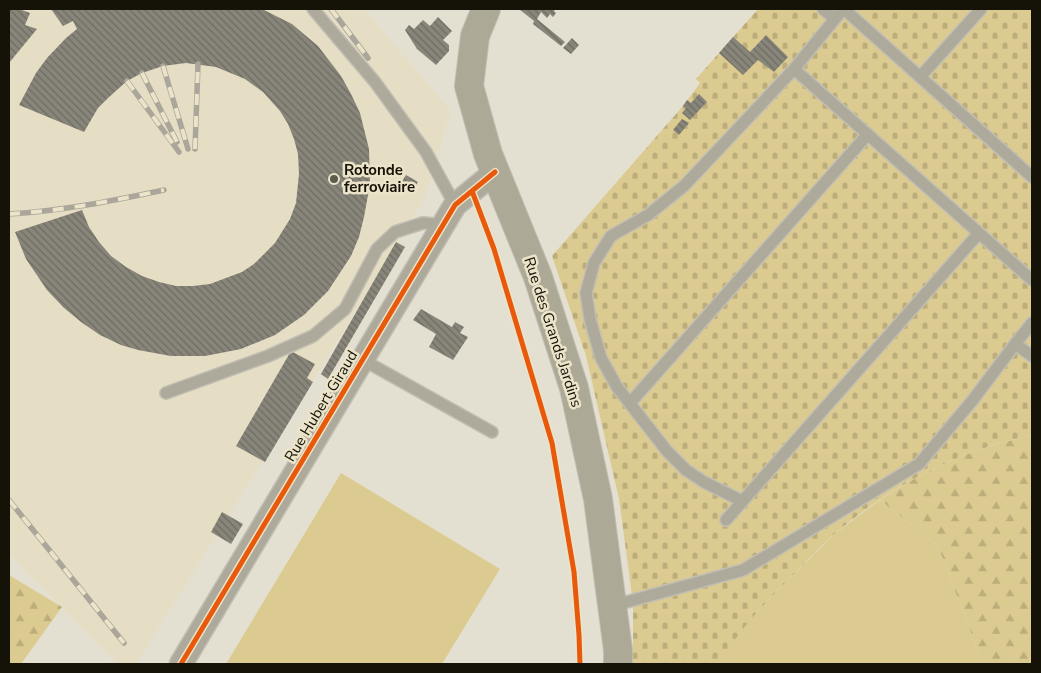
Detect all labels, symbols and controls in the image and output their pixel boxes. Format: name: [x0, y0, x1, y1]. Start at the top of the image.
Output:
place label: Rotonde ferroviaire: [344, 160, 415, 197]
marker: Rotonde ferroviaire: [328, 173, 340, 185]
street label: Rue des Grands Jardins: [519, 254, 587, 410]
street label: Rue Hubert Giraud: [280, 347, 362, 465]

